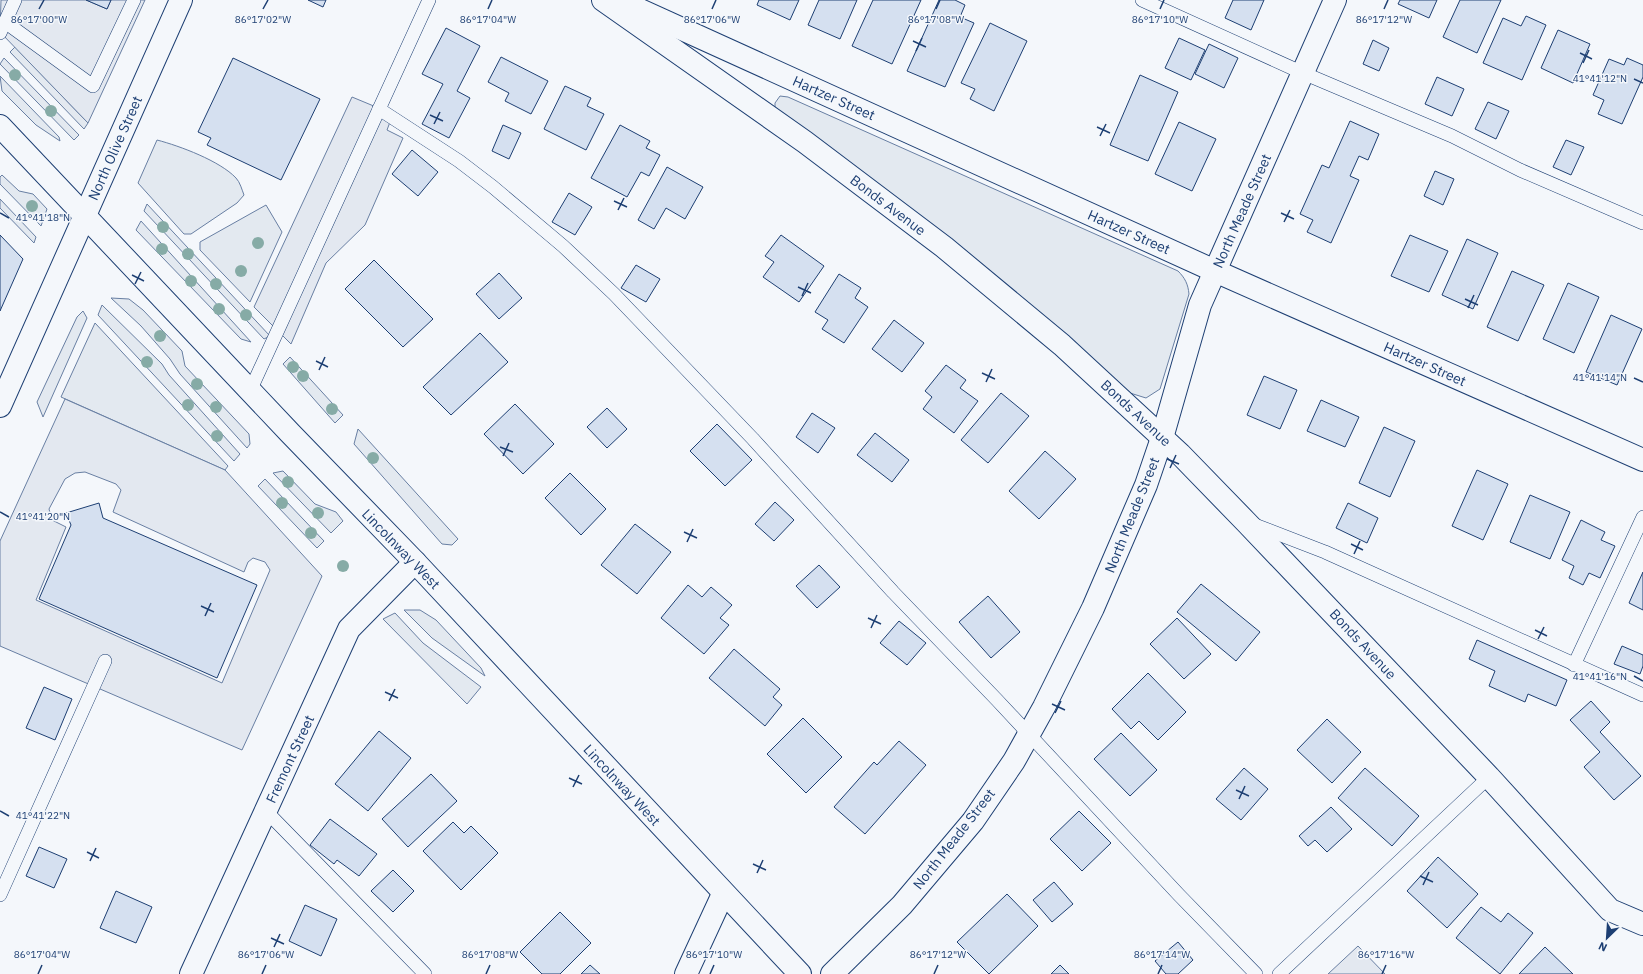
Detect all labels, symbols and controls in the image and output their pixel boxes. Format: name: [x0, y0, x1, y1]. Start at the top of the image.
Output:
text: 86°17'00"W: [11, 13, 67, 26]
text: 86°17'02"W: [235, 13, 291, 26]
text: 86°17'04"W: [460, 13, 516, 26]
text: 86°17'06"W: [684, 13, 740, 26]
text: 86°17'08"W: [908, 13, 964, 26]
text: 86°17'10"W: [1132, 13, 1188, 26]
text: 86°17'12"W: [1356, 13, 1412, 26]
street label: Hartzer Street: [790, 72, 878, 124]
text: 41°41'12"N: [1573, 72, 1627, 85]
street label: North Olive Street: [84, 93, 146, 203]
street label: North Meade Street: [1209, 151, 1275, 271]
street label: Bonds Avenue: [847, 171, 930, 239]
street label: Hartzer Street: [1085, 206, 1173, 258]
text: 41°41'18"N: [16, 211, 70, 224]
street label: Hartzer Street: [1381, 338, 1469, 390]
text: 41°41'14"N: [1573, 371, 1627, 384]
street label: Bonds Avenue: [1097, 376, 1175, 450]
street label: North Meade Street: [1101, 454, 1163, 575]
street label: Lincolnway West: [358, 505, 444, 593]
text: 41°41'20"N: [16, 510, 70, 523]
street label: Bonds Avenue: [1326, 605, 1400, 683]
text: 41°41'16"N: [1573, 670, 1627, 683]
street label: Fremont Street: [262, 712, 318, 806]
street label: Lincolnway West: [580, 741, 664, 830]
street label: North Meade Street: [909, 785, 999, 893]
text: 41°41'22"N: [16, 809, 70, 822]
north arrow: [1587, 918, 1627, 958]
text: N: [1596, 939, 1609, 955]
text: 86°17'04"W: [14, 948, 70, 961]
text: 86°17'06"W: [238, 948, 294, 961]
text: 86°17'08"W: [462, 948, 518, 961]
text: 86°17'10"W: [686, 948, 742, 961]
text: 86°17'12"W: [910, 948, 966, 961]
text: 86°17'14"W: [1134, 948, 1190, 961]
text: 86°17'16"W: [1358, 948, 1414, 961]

